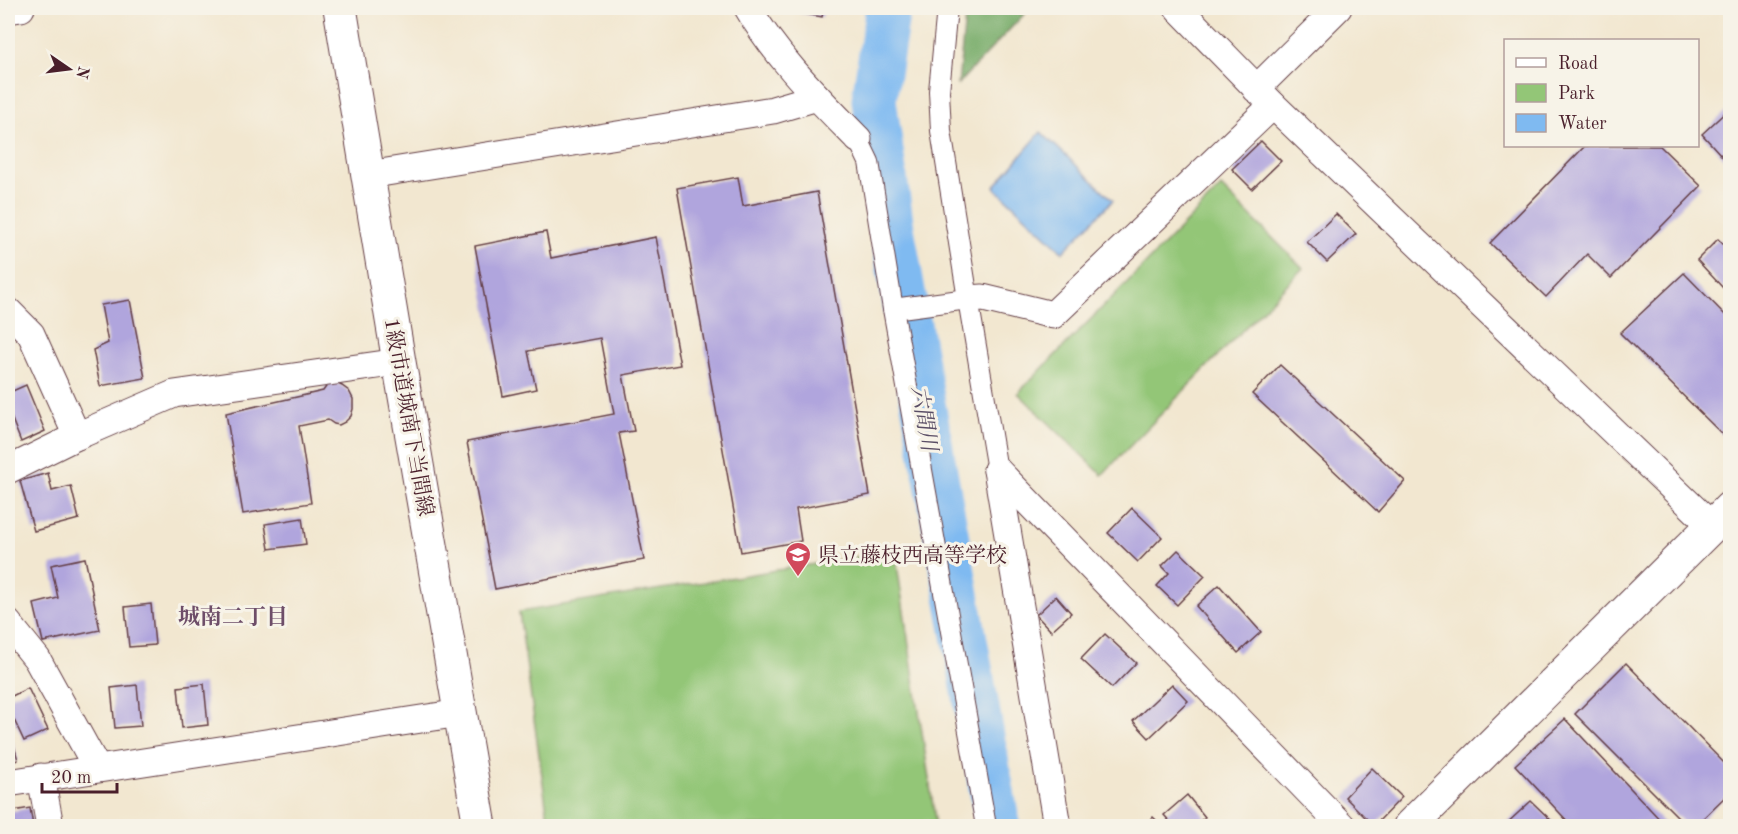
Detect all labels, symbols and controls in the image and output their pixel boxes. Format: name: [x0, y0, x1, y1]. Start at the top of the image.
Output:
north arrow: [39, 39, 99, 99]
legend: [1504, 39, 1699, 147]
text: Road: [1558, 55, 1598, 73]
text: N: [72, 64, 91, 81]
text: Park: [1558, 85, 1595, 103]
text: Water: [1558, 115, 1607, 133]
street label: 1級市道城南下当間線: [380, 316, 437, 518]
water label: 六間川: [906, 384, 942, 455]
school or university icon: 県立藤枝西高等学校: [783, 540, 813, 578]
place label: 県立藤枝西高等学校: [818, 544, 1007, 567]
district label: 城南二丁目: [178, 605, 288, 629]
scale bar: [42, 756, 117, 794]
text: 20 m: [51, 769, 91, 787]

